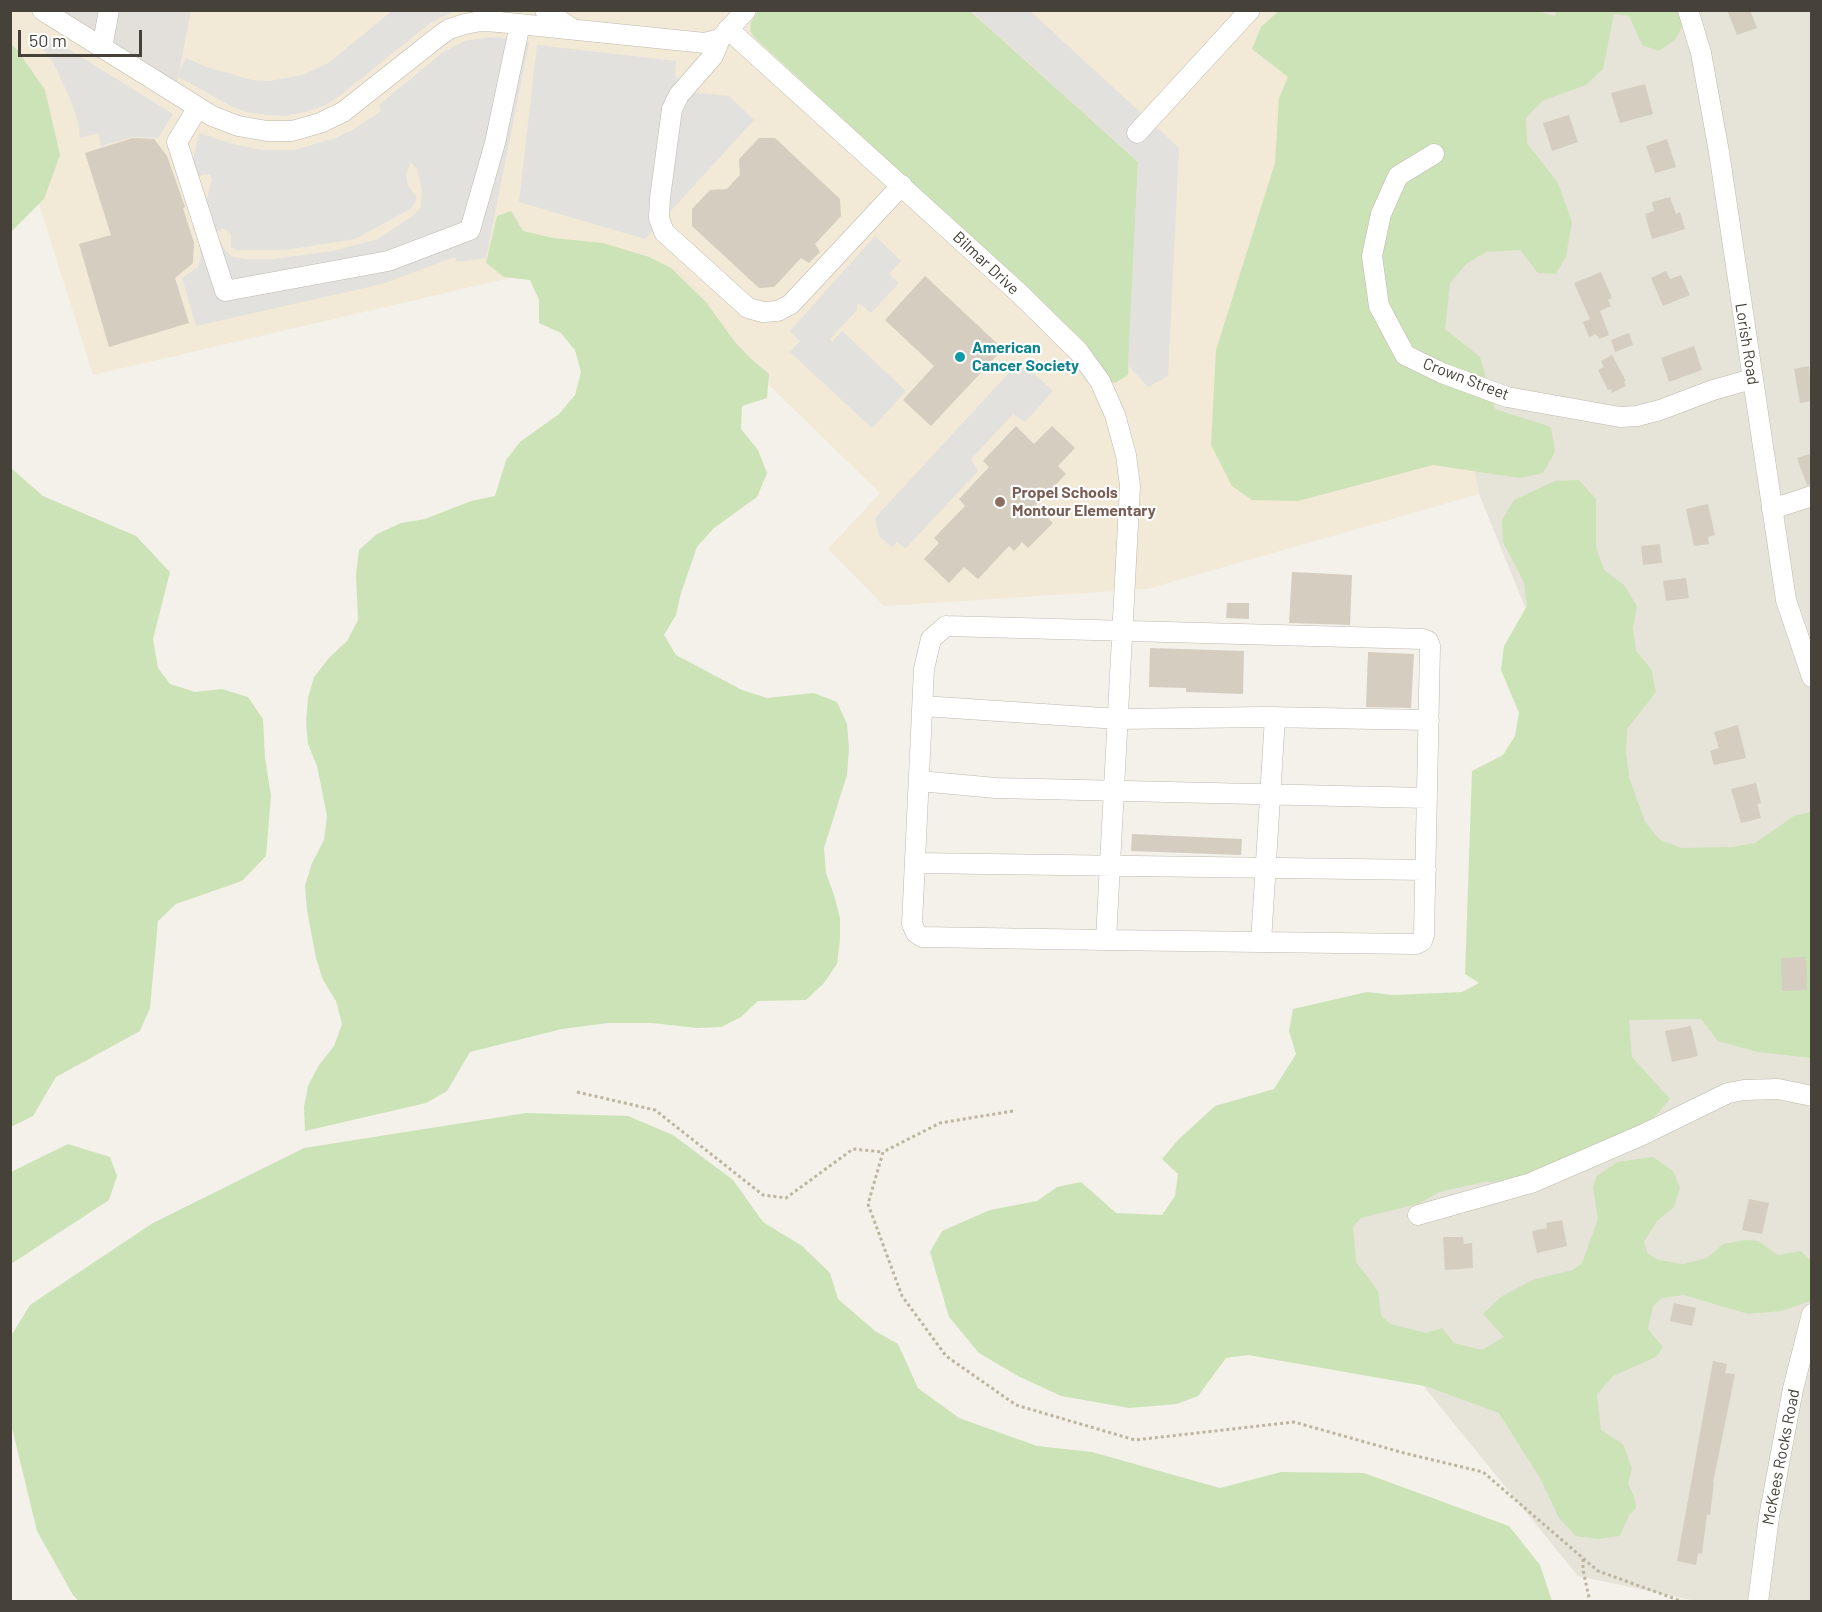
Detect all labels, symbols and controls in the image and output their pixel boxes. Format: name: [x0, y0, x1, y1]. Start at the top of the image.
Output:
scale bar: [21, 18, 146, 56]
text: 50 m: [29, 29, 67, 51]
street label: Bilmar Drive: [949, 227, 1023, 299]
street label: Lorish Road: [1731, 302, 1763, 386]
place label: American Cancer Society: [972, 338, 1079, 376]
marker: American Cancer Society: [953, 350, 967, 364]
street label: Crown Street: [1420, 354, 1512, 404]
place label: Propel Schools Montour Elementary: [1012, 483, 1156, 521]
marker: Propel Schools Montour Elementary: [993, 495, 1007, 509]
street label: McKees Rocks Road: [1758, 1387, 1804, 1527]

